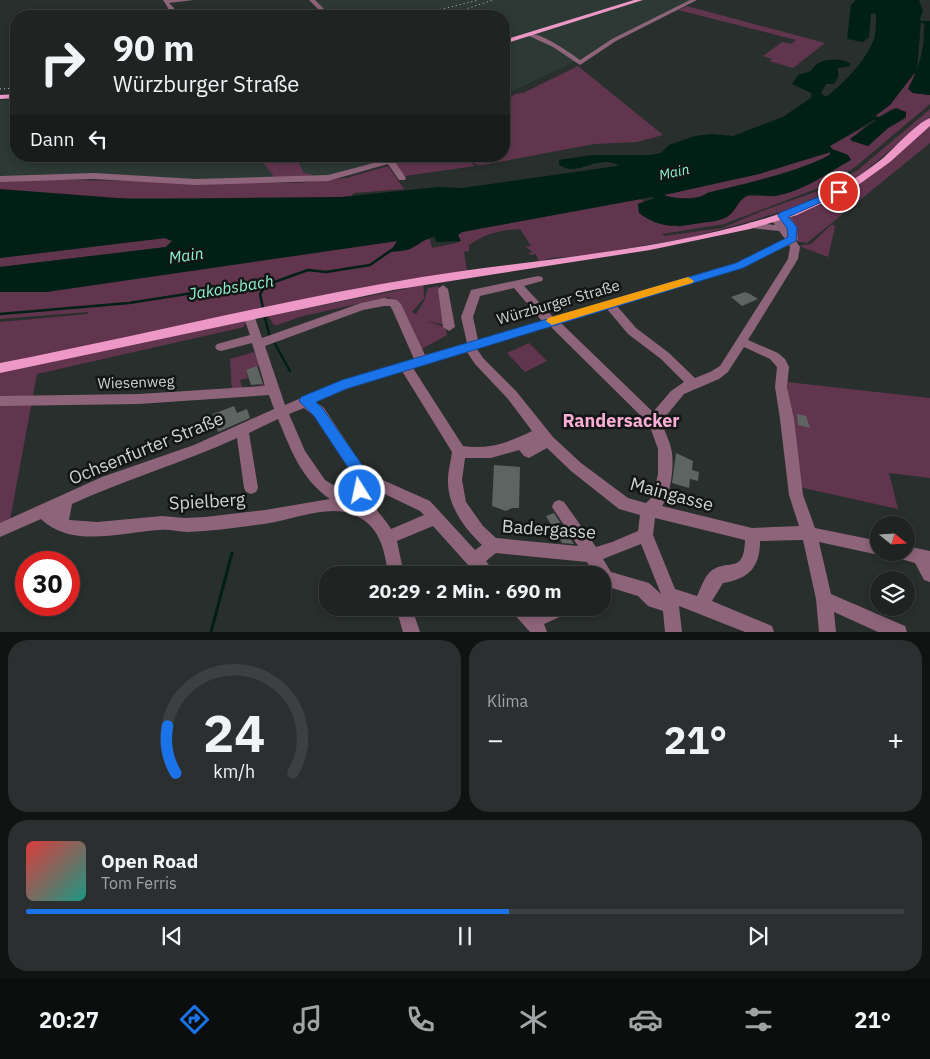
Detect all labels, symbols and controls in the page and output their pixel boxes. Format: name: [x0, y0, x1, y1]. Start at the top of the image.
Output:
text: 90 m: [113, 25, 195, 71]
icon: right: [30, 30, 95, 95]
text: Würzburger Straße: [113, 69, 299, 98]
icon: left: [84, 125, 112, 153]
text: Dann: [30, 127, 74, 151]
water label: Main: [657, 160, 691, 184]
pin: [818, 171, 860, 213]
icon: arrive: [825, 178, 853, 206]
water label: Main: [167, 243, 205, 267]
water label: Jakobsbach: [187, 270, 275, 304]
street label: Würzburger Straße: [494, 275, 622, 329]
street label: Wiesenweg: [97, 371, 175, 393]
street label: Ochsenfurter Straße: [65, 406, 227, 490]
district label: Randersacker: [562, 409, 680, 432]
position arrow: [333, 464, 385, 516]
street label: Maingasse: [628, 472, 716, 516]
street label: Spielberg: [168, 487, 246, 514]
street label: Badergasse: [501, 514, 597, 544]
north arrow: [870, 516, 915, 561]
map controls: [870, 516, 915, 616]
speed limit sign: 30: [15, 551, 80, 616]
button: layers: [870, 571, 915, 616]
text: 20:29 · 2 Min. · 690 m: [368, 579, 562, 603]
text: Klima: [487, 691, 528, 711]
text: 24: [203, 699, 266, 766]
text: 21°: [664, 715, 727, 764]
text: −: [487, 721, 504, 758]
text: +: [887, 721, 904, 758]
text: km/h: [214, 760, 256, 783]
text: Open Road: [101, 849, 198, 873]
text: Tom Ferris: [101, 873, 177, 893]
icon: previous: [158, 922, 186, 950]
icon: pause: [451, 922, 479, 950]
icon: next: [744, 922, 772, 950]
icon: directions: [177, 1002, 212, 1037]
icon: music: [290, 1002, 325, 1037]
icon: phone: [403, 1002, 438, 1037]
icon: climate: [516, 1002, 551, 1037]
icon: car: [628, 1002, 663, 1037]
icon: filters: [741, 1002, 776, 1037]
text: 20:27: [39, 1005, 99, 1034]
text: 21°: [854, 1005, 891, 1034]

